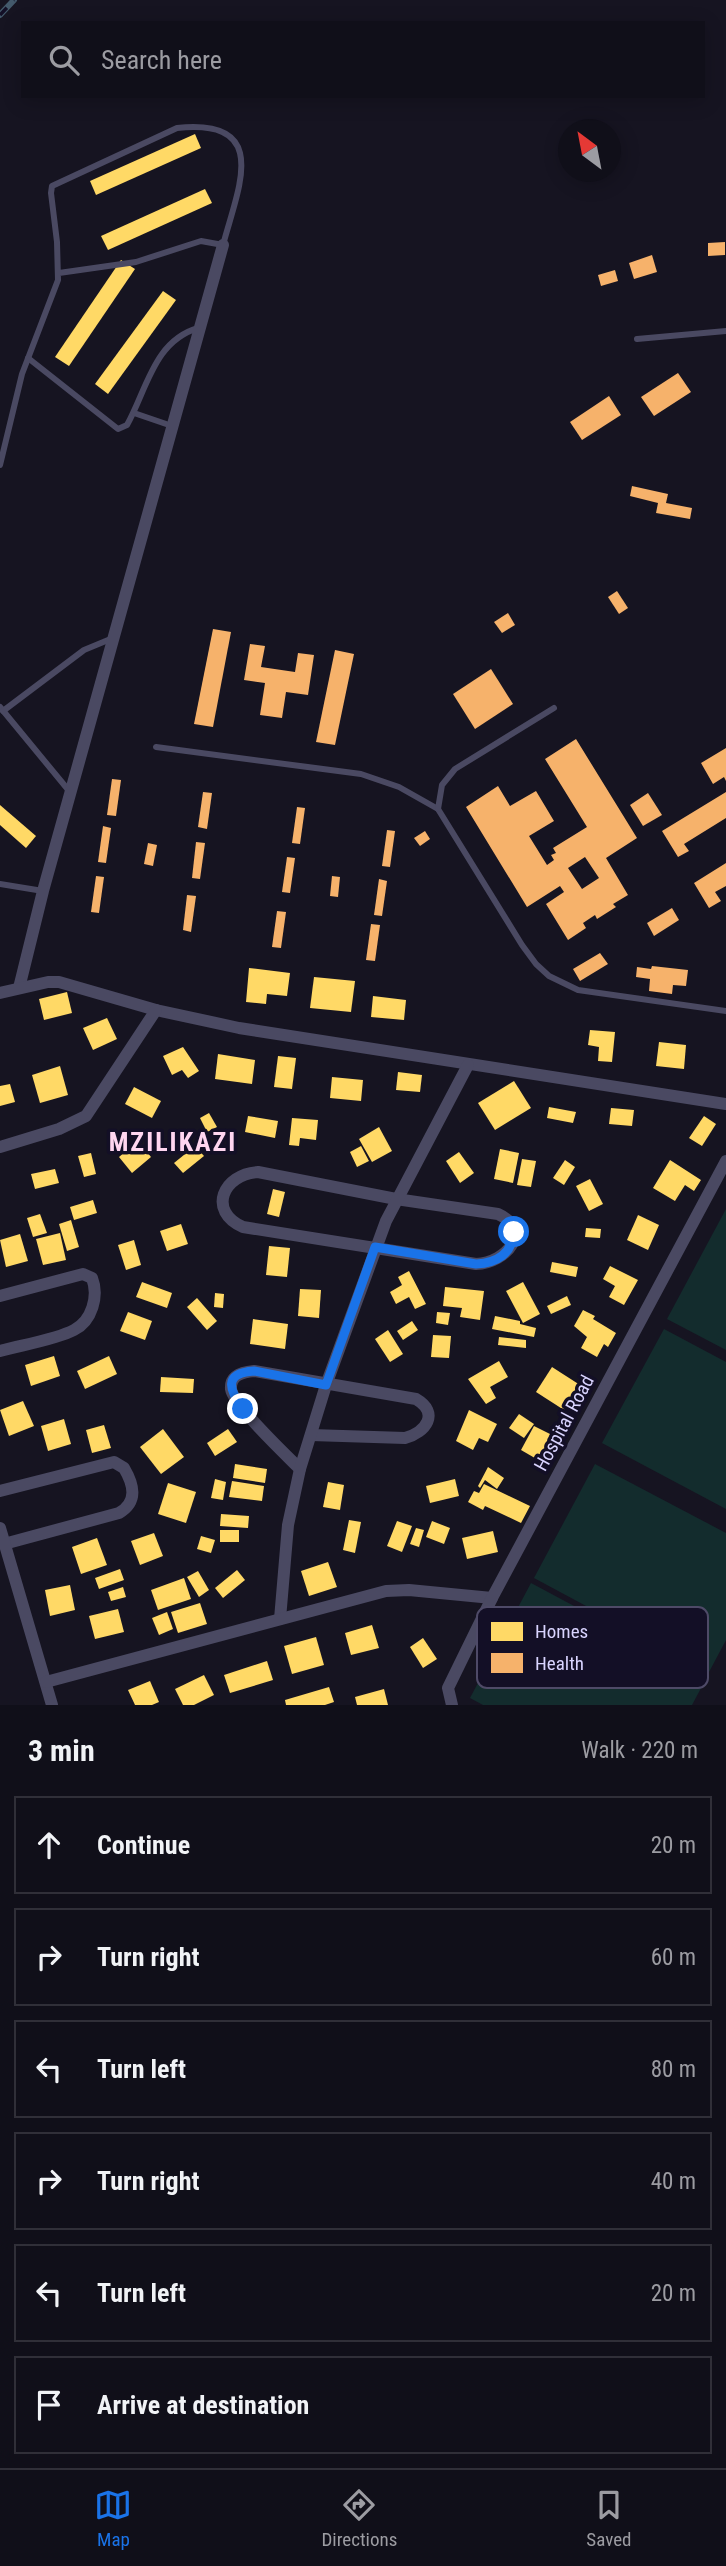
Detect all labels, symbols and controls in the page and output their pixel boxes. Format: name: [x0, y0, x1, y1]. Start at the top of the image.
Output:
search box: [21, 21, 705, 98]
icon: search: [45, 41, 83, 79]
text: Search here: [101, 45, 222, 75]
north arrow: [558, 119, 621, 182]
district label: MZILIKAZI: [109, 1127, 237, 1157]
route start: [498, 1216, 529, 1247]
street label: Hospital Road: [529, 1371, 599, 1475]
route end: [227, 1393, 258, 1424]
legend: [477, 1607, 708, 1688]
text: Homes: [535, 1620, 588, 1643]
text: Health: [535, 1652, 584, 1675]
text: 3 min: [28, 1733, 95, 1768]
text: Walk · 220 m: [581, 1737, 698, 1764]
icon: ahead: [30, 1826, 68, 1864]
text: Continue: [97, 1830, 190, 1860]
text: 20 m: [651, 1832, 696, 1859]
icon: right: [30, 1938, 68, 1976]
text: Turn right: [97, 1942, 199, 1972]
text: 60 m: [651, 1944, 696, 1971]
icon: left: [30, 2050, 68, 2088]
text: Turn left: [97, 2054, 186, 2084]
text: 80 m: [651, 2056, 696, 2083]
icon: right: [30, 2162, 68, 2200]
text: Turn right: [97, 2166, 199, 2196]
text: 40 m: [651, 2168, 696, 2195]
icon: left: [30, 2274, 68, 2312]
text: Turn left: [97, 2278, 186, 2308]
text: 20 m: [651, 2280, 696, 2307]
icon: arrive: [30, 2386, 68, 2424]
text: Arrive at destination: [97, 2390, 309, 2420]
tab: Map: [94, 2486, 132, 2551]
tab: Directions: [321, 2486, 397, 2551]
tab: Saved: [586, 2486, 632, 2551]

